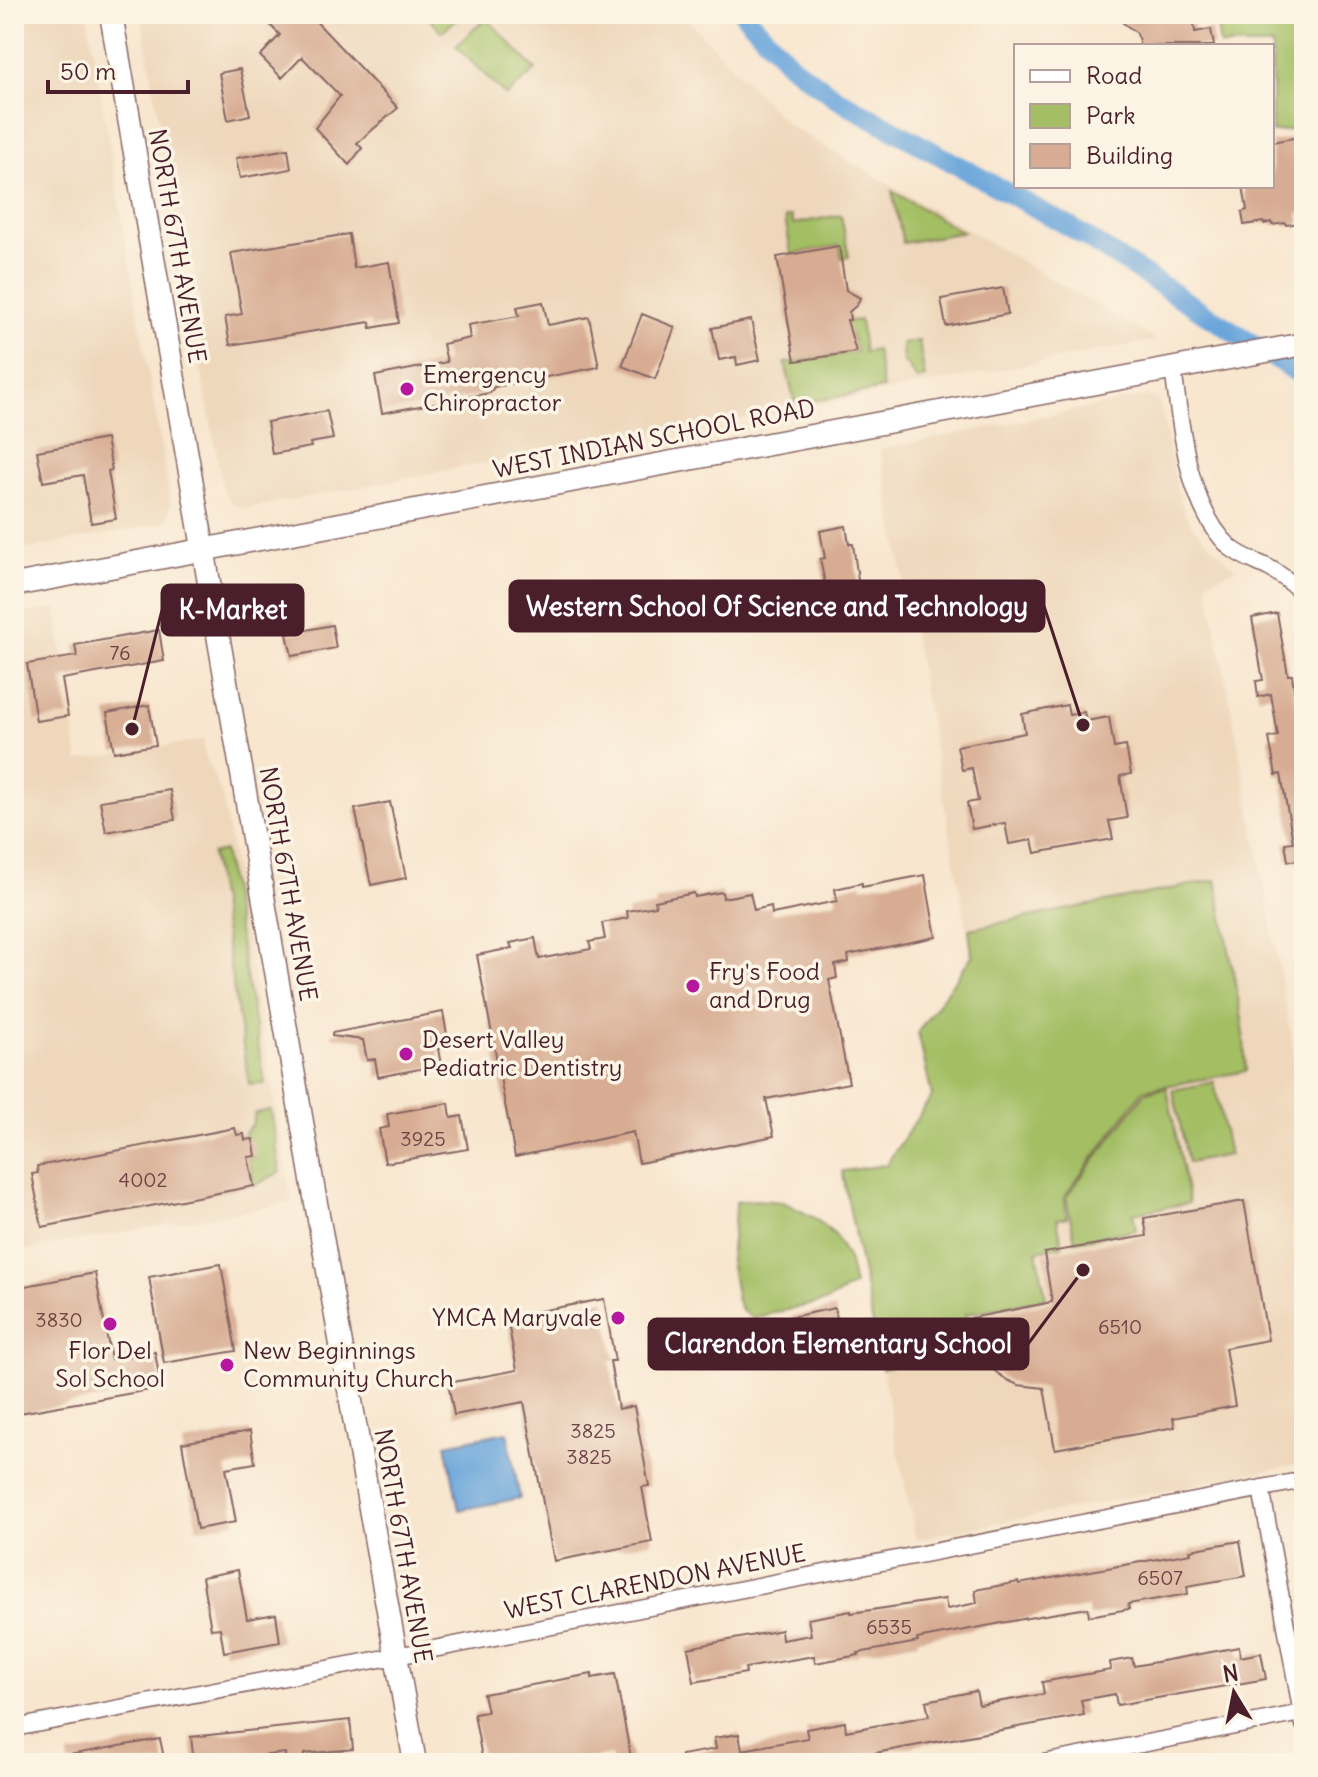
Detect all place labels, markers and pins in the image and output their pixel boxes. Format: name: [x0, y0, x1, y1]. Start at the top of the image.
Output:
place label: Emergency Chiropractor: [423, 359, 562, 417]
marker: Emergency Chiropractor: [398, 380, 416, 398]
callout: Western School Of Science and Technology: [510, 581, 1044, 631]
callout: K-Market: [162, 585, 303, 635]
place label: Fry's Food and Drug: [709, 956, 820, 1014]
marker: Fry's Food and Drug: [684, 977, 702, 995]
place label: Desert Valley Pediatric Dentistry: [422, 1024, 622, 1082]
marker: Desert Valley Pediatric Dentistry: [397, 1045, 415, 1063]
place label: YMCA Maryvale: [432, 1302, 602, 1332]
marker: YMCA Maryvale: [609, 1309, 627, 1327]
marker: Flor Del Sol School: [101, 1315, 119, 1333]
callout: Clarendon Elementary School: [649, 1319, 1028, 1369]
place label: Flor Del Sol School: [55, 1335, 165, 1393]
place label: New Beginnings Community Church: [243, 1335, 454, 1393]
marker: New Beginnings Community Church: [218, 1356, 236, 1374]

